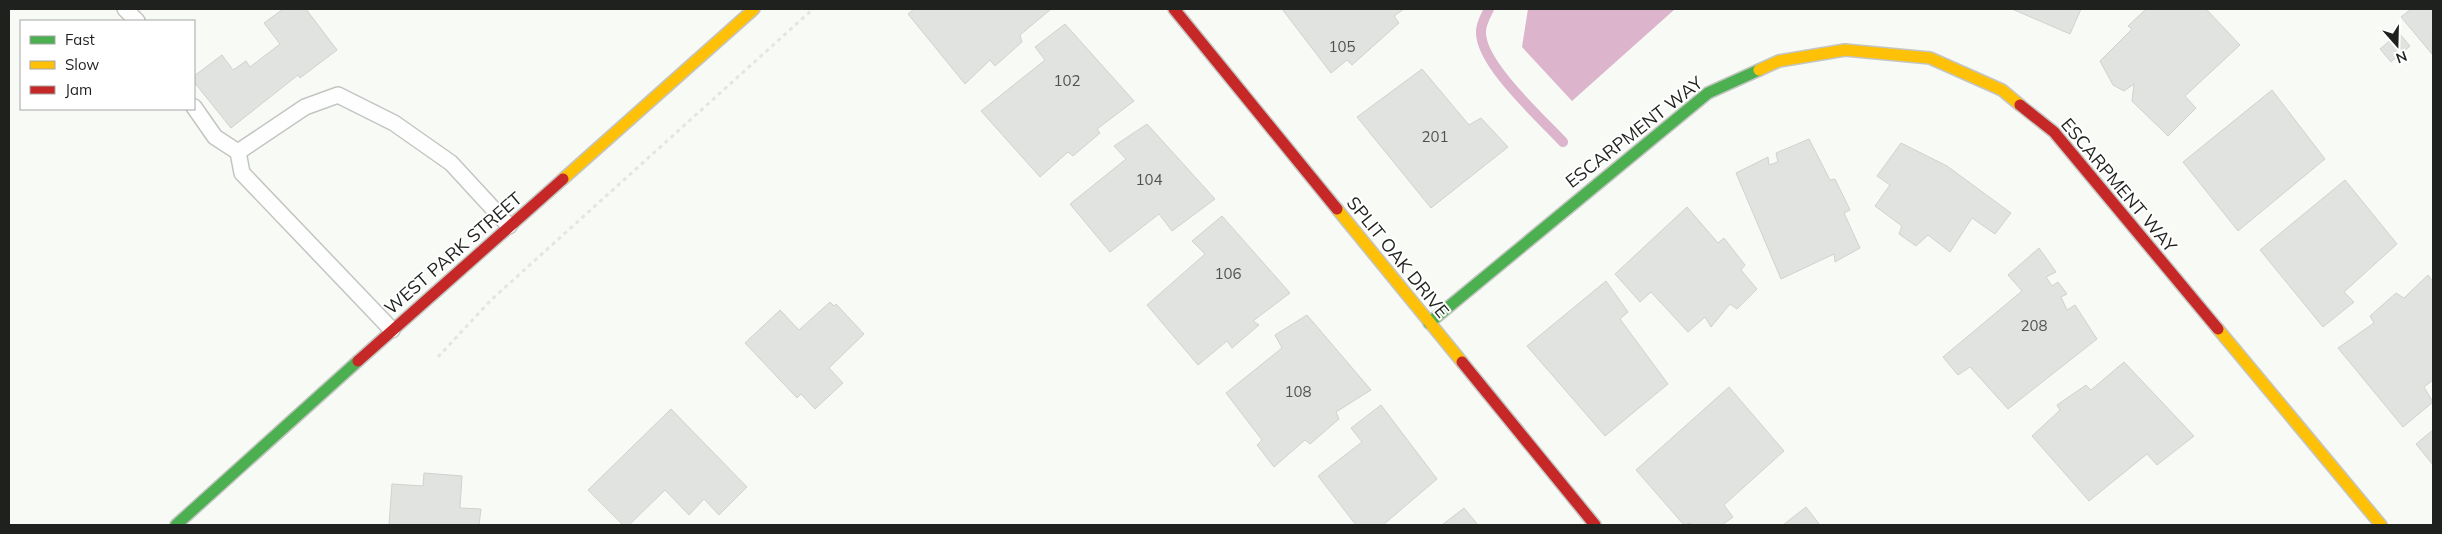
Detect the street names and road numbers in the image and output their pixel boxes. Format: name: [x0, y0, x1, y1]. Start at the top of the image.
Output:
street label: ESCARPMENT WAY: [1561, 71, 1708, 193]
street label: ESCARPMENT WAY: [2056, 113, 2183, 258]
street label: WEST PARK STREET: [379, 187, 527, 319]
street label: SPLIT OAK DRIVE: [1342, 192, 1454, 322]

